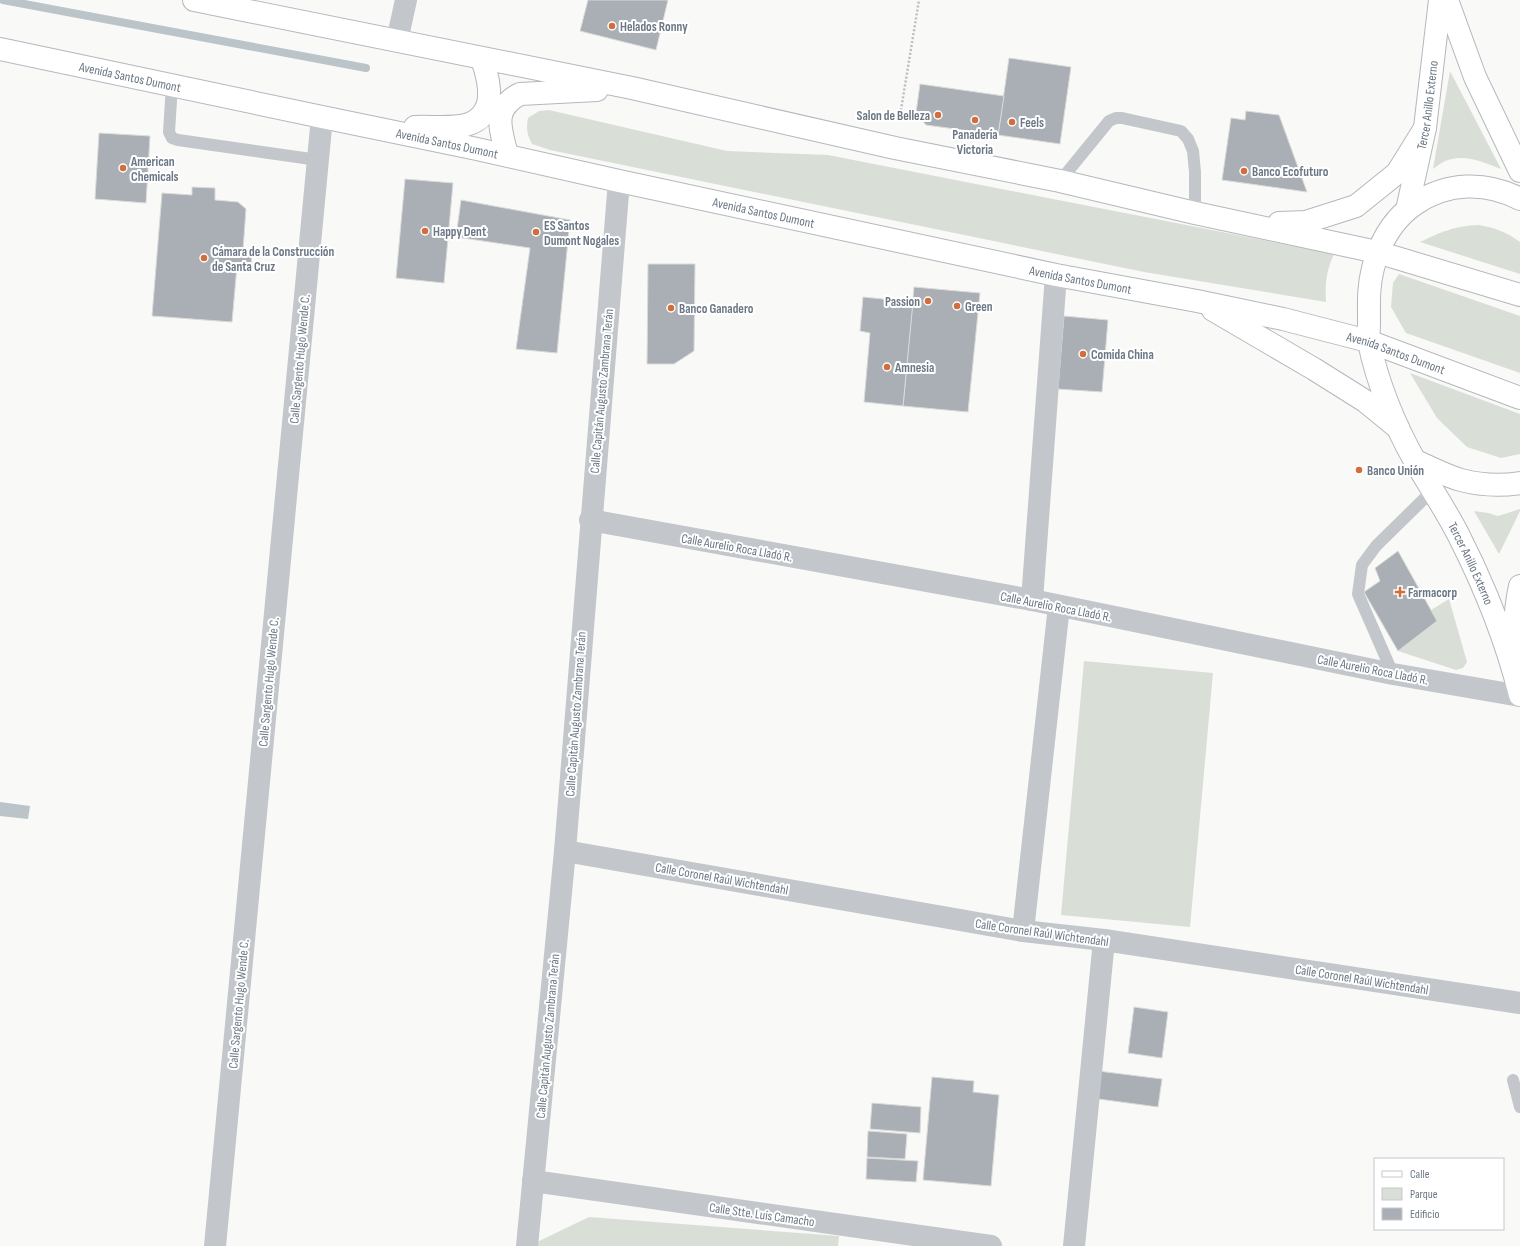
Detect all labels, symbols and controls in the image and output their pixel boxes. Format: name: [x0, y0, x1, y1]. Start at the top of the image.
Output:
place label: Helados Ronny: [620, 19, 688, 35]
marker: Helados Ronny: [607, 21, 617, 31]
street label: Avenida Santos Dumont: [77, 59, 182, 96]
street label: Tercer Anillo Externo: [1414, 60, 1442, 151]
place label: Salon de Belleza: [857, 108, 930, 124]
marker: Salon de Belleza: [933, 110, 943, 120]
marker: Panadería Victoria: [970, 115, 980, 125]
place label: Feels: [1020, 115, 1044, 131]
marker: Feels: [1007, 117, 1017, 127]
street label: Avenida Santos Dumont: [394, 125, 499, 163]
place label: Panadería Victoria: [952, 127, 998, 158]
place label: American Chemicals: [130, 154, 179, 185]
marker: American Chemicals: [118, 163, 128, 173]
place label: Banco Ecofuturo: [1252, 164, 1329, 180]
marker: Banco Ecofuturo: [1239, 166, 1249, 176]
street label: Avenida Santos Dumont: [710, 194, 816, 232]
place label: ES Santos Dumont Nogales: [544, 218, 619, 249]
place label: Happy Dent: [433, 224, 487, 240]
marker: Happy Dent: [420, 226, 430, 236]
marker: ES Santos Dumont Nogales: [531, 227, 541, 237]
place label: Cámara de la Construcción de Santa Cruz: [212, 244, 334, 275]
marker: Cámara de la Construcción de Santa Cruz: [199, 253, 209, 263]
street label: Avenida Santos Dumont: [1027, 262, 1133, 298]
street label: Calle Sargento Hugo Wende C.: [286, 294, 314, 424]
place label: Passion: [885, 294, 920, 310]
marker: Passion: [923, 296, 933, 306]
place label: Green: [965, 299, 993, 315]
place label: Banco Ganadero: [679, 301, 754, 317]
marker: Green: [952, 301, 962, 311]
marker: Banco Ganadero: [666, 303, 676, 313]
street label: Calle Capitán Augusto Zambrana Terán: [587, 308, 617, 474]
street label: Avenida Santos Dumont: [1344, 329, 1447, 378]
place label: Comida China: [1091, 347, 1154, 363]
marker: Comida China: [1078, 349, 1088, 359]
place label: Amnesia: [894, 360, 934, 376]
marker: Amnesia: [882, 362, 892, 372]
place label: Banco Unión: [1367, 463, 1424, 479]
marker: Banco Unión: [1354, 465, 1364, 475]
street label: Tercer Anillo Externo: [1444, 519, 1496, 607]
street label: Calle Aurelio Roca Lladó R.: [680, 530, 794, 566]
place label: Farmacorp: [1408, 585, 1457, 601]
marker: Farmacorp: [1395, 587, 1405, 597]
street label: Calle Aurelio Roca Lladó R.: [999, 588, 1113, 626]
street label: Calle Sargento Hugo Wende C.: [255, 617, 283, 747]
street label: Calle Capitán Augusto Zambrana Terán: [562, 631, 590, 797]
street label: Calle Aurelio Roca Lladó R.: [1316, 651, 1430, 689]
street label: Calle Coronel Raúl Wichtendahl: [654, 859, 789, 899]
street label: Calle Coronel Raúl Wichtendahl: [974, 916, 1110, 950]
street label: Calle Sargento Hugo Wende C.: [225, 939, 253, 1069]
street label: Calle Capitán Augusto Zambrana Terán: [533, 953, 563, 1119]
street label: Calle Coronel Raúl Wichtendahl: [1294, 962, 1430, 998]
legend: [1374, 1158, 1504, 1230]
text: Calle: [1410, 1167, 1430, 1182]
text: Parque: [1410, 1187, 1438, 1202]
street label: Calle Stte. Luis Camacho: [708, 1200, 816, 1230]
text: Edificio: [1410, 1207, 1439, 1222]

